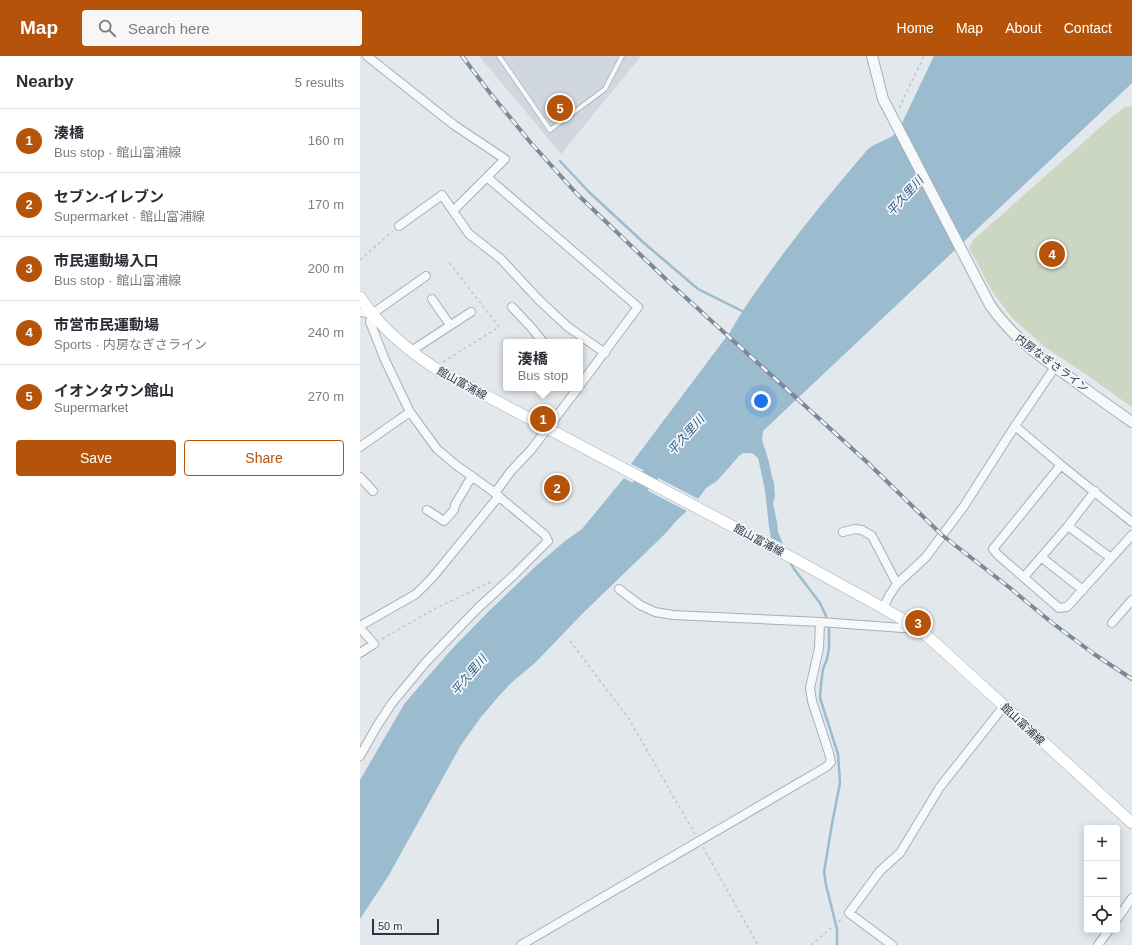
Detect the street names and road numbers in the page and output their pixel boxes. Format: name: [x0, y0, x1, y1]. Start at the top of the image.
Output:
street label: 内房なぎさライン: [1013, 332, 1091, 394]
street label: 館山富浦線: [435, 364, 489, 402]
street label: 館山富浦線: [732, 522, 786, 558]
street label: 館山富浦線: [999, 701, 1047, 747]

